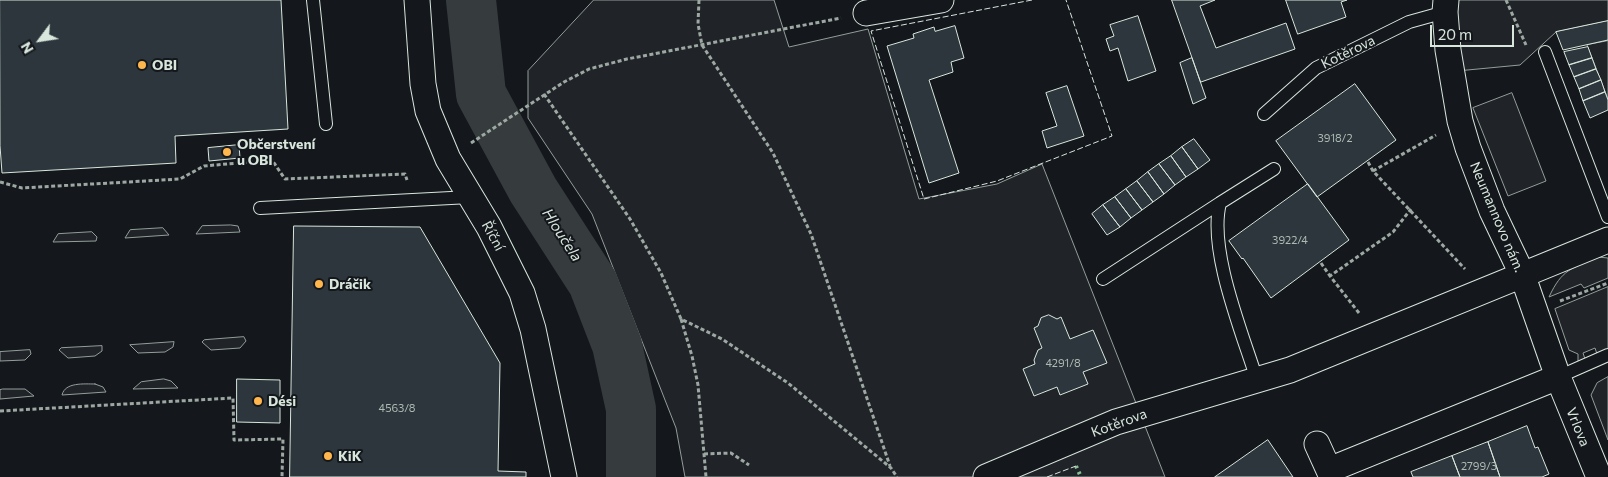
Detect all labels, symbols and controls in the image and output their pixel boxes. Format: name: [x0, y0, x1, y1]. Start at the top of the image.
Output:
north arrow: [15, 15, 65, 65]
scale bar: [1433, 15, 1517, 47]
text: 20 m: [1438, 25, 1472, 43]
street label: Kotěrova: [1318, 32, 1378, 72]
text: N: [17, 39, 37, 57]
place label: OBI: [152, 57, 177, 73]
marker: OBI: [136, 59, 148, 71]
house number: 3918/2: [1317, 131, 1353, 145]
place label: Občerstvení u OBI: [237, 136, 315, 168]
marker: Občerstvení u OBI: [221, 146, 233, 158]
street label: Neumannovo nám.: [1466, 159, 1528, 275]
water label: Hloučela: [538, 205, 586, 265]
street label: Říční: [478, 218, 508, 254]
house number: 3922/4: [1272, 233, 1308, 247]
place label: Dráčik: [329, 276, 371, 292]
marker: Dráčik: [313, 278, 325, 290]
house number: 4291/8: [1045, 356, 1081, 370]
place label: Dési: [268, 393, 296, 409]
marker: Dési: [252, 395, 264, 407]
house number: 4563/8: [379, 401, 415, 415]
street label: Kotěrova: [1089, 405, 1149, 441]
street label: Vrlova: [1563, 405, 1593, 449]
place label: KiK: [338, 448, 361, 464]
marker: KiK: [322, 450, 334, 462]
house number: 2799/3: [1461, 459, 1497, 473]

